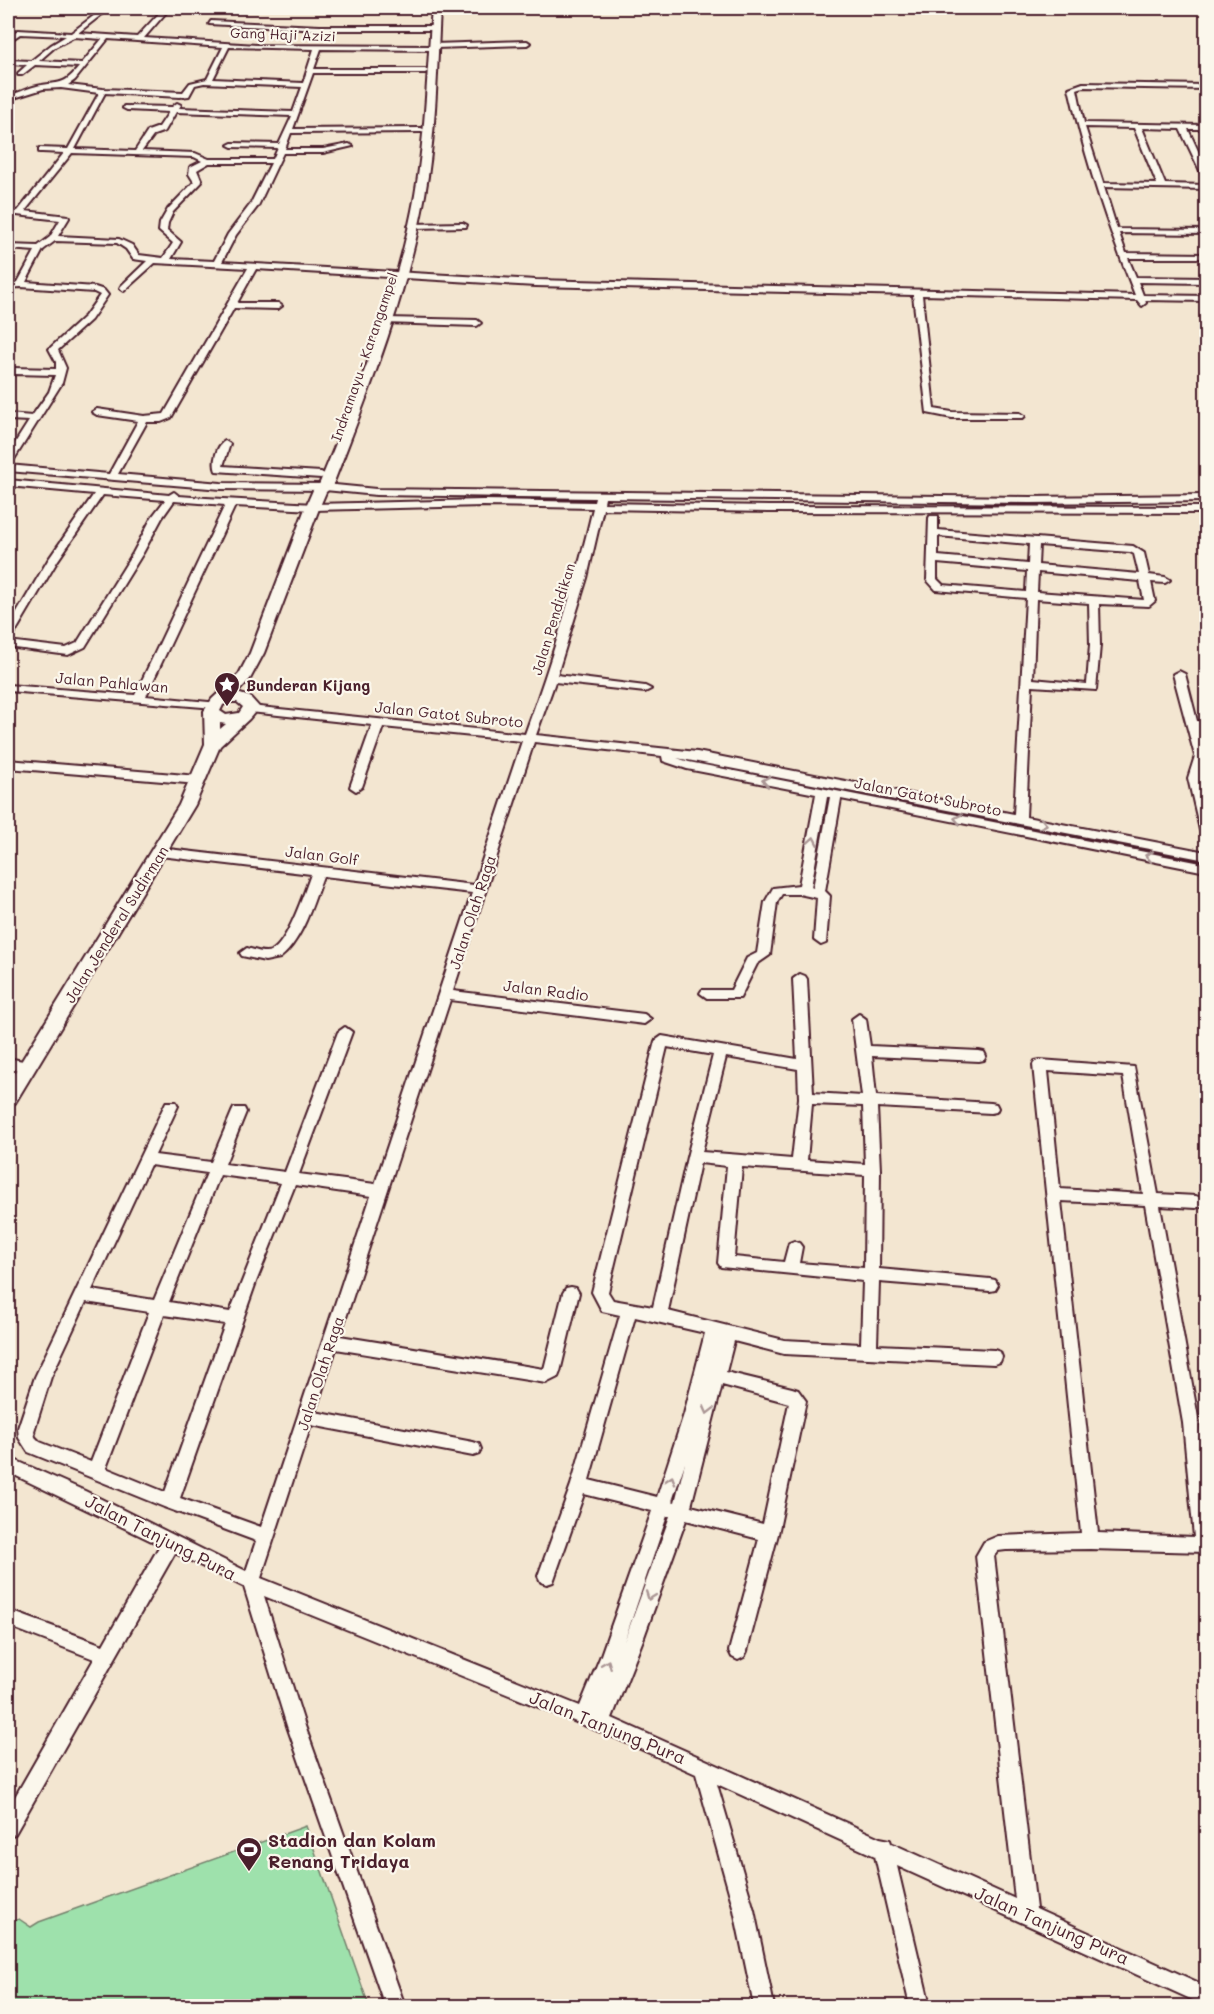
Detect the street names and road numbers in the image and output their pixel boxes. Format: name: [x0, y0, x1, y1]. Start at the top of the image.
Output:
street label: Gang Haji Azizi: [230, 23, 336, 45]
street label: Indramayu - Karangampel: [326, 270, 402, 444]
street label: Jalan Pendidikan: [527, 561, 579, 677]
street label: Jalan Pahlawan: [55, 667, 169, 697]
street label: Jalan Gatot Subroto: [374, 696, 524, 732]
street label: Jalan Gatot Subroto: [853, 772, 1003, 820]
street label: Jalan Golf: [284, 841, 361, 870]
street label: Jalan Jenderal Sudirman: [59, 842, 173, 1006]
street label: Jalan Olah Raga: [444, 852, 500, 972]
street label: Jalan Radio: [502, 975, 590, 1005]
street label: Jalan Olah Raga: [292, 1313, 348, 1433]
street label: Jalan Tanjung Pura: [81, 1488, 241, 1586]
street label: Jalan Tanjung Pura: [526, 1685, 690, 1769]
street label: Jalan Tanjung Pura: [971, 1880, 1133, 1970]

